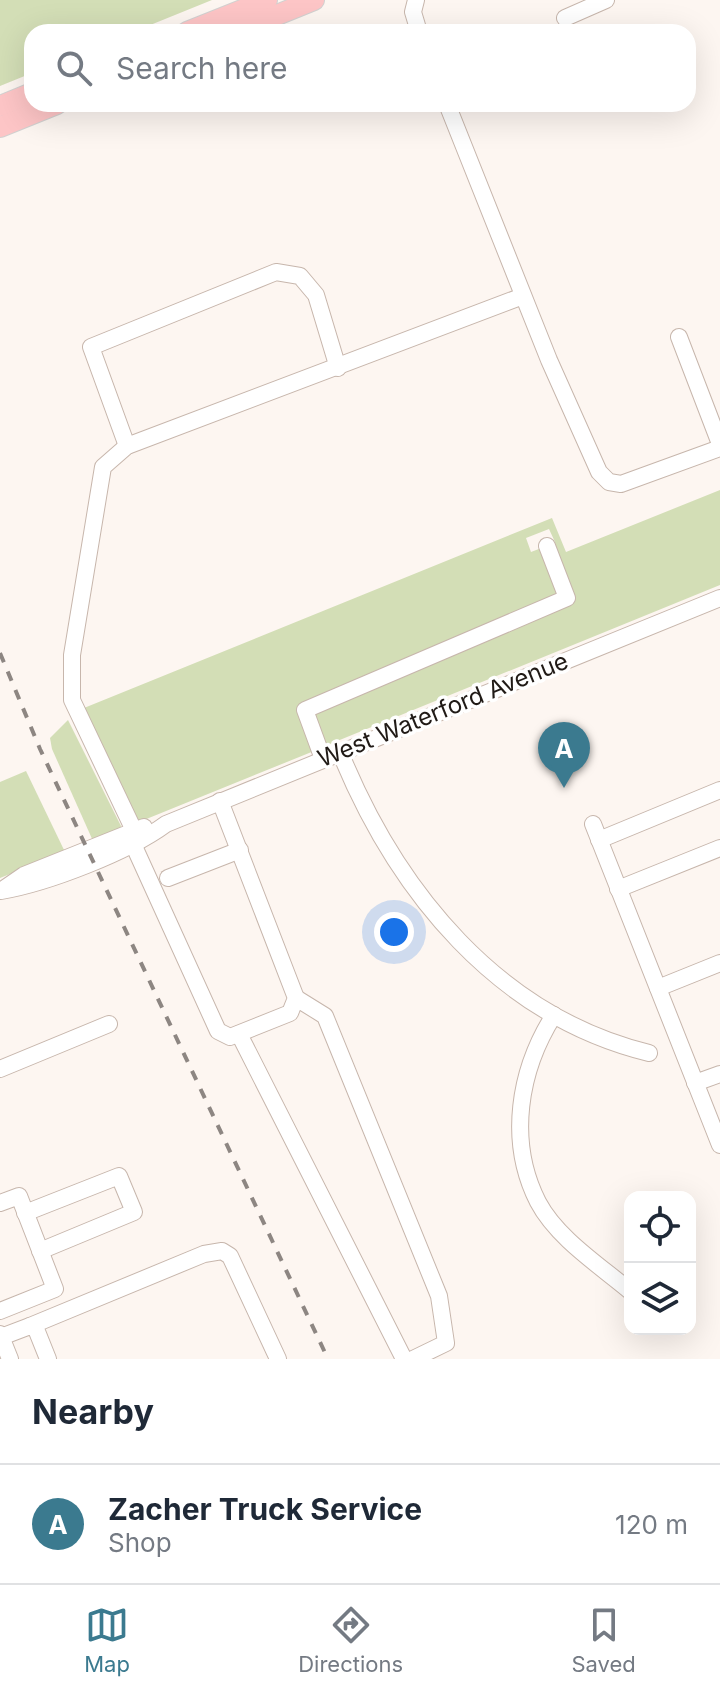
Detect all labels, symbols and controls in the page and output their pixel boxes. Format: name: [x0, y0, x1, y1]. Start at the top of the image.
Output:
search box: [24, 24, 696, 112]
icon: search: [52, 46, 96, 90]
text: Search here: [116, 50, 288, 86]
street label: West Waterford Avenue: [314, 647, 572, 773]
pin: A: [538, 722, 590, 788]
your location: [374, 912, 414, 952]
map controls: [624, 1191, 696, 1335]
button: locate: [624, 1191, 696, 1263]
button: layers: [624, 1263, 696, 1335]
text: Nearby: [32, 1391, 154, 1432]
text: Zacher Truck Service: [108, 1491, 422, 1527]
text: A: [48, 1509, 68, 1540]
text: 120 m: [615, 1509, 688, 1540]
text: Shop: [108, 1527, 172, 1558]
tab: Map: [84, 1603, 130, 1677]
tab: Directions: [298, 1603, 403, 1677]
tab: Saved: [571, 1603, 636, 1677]

